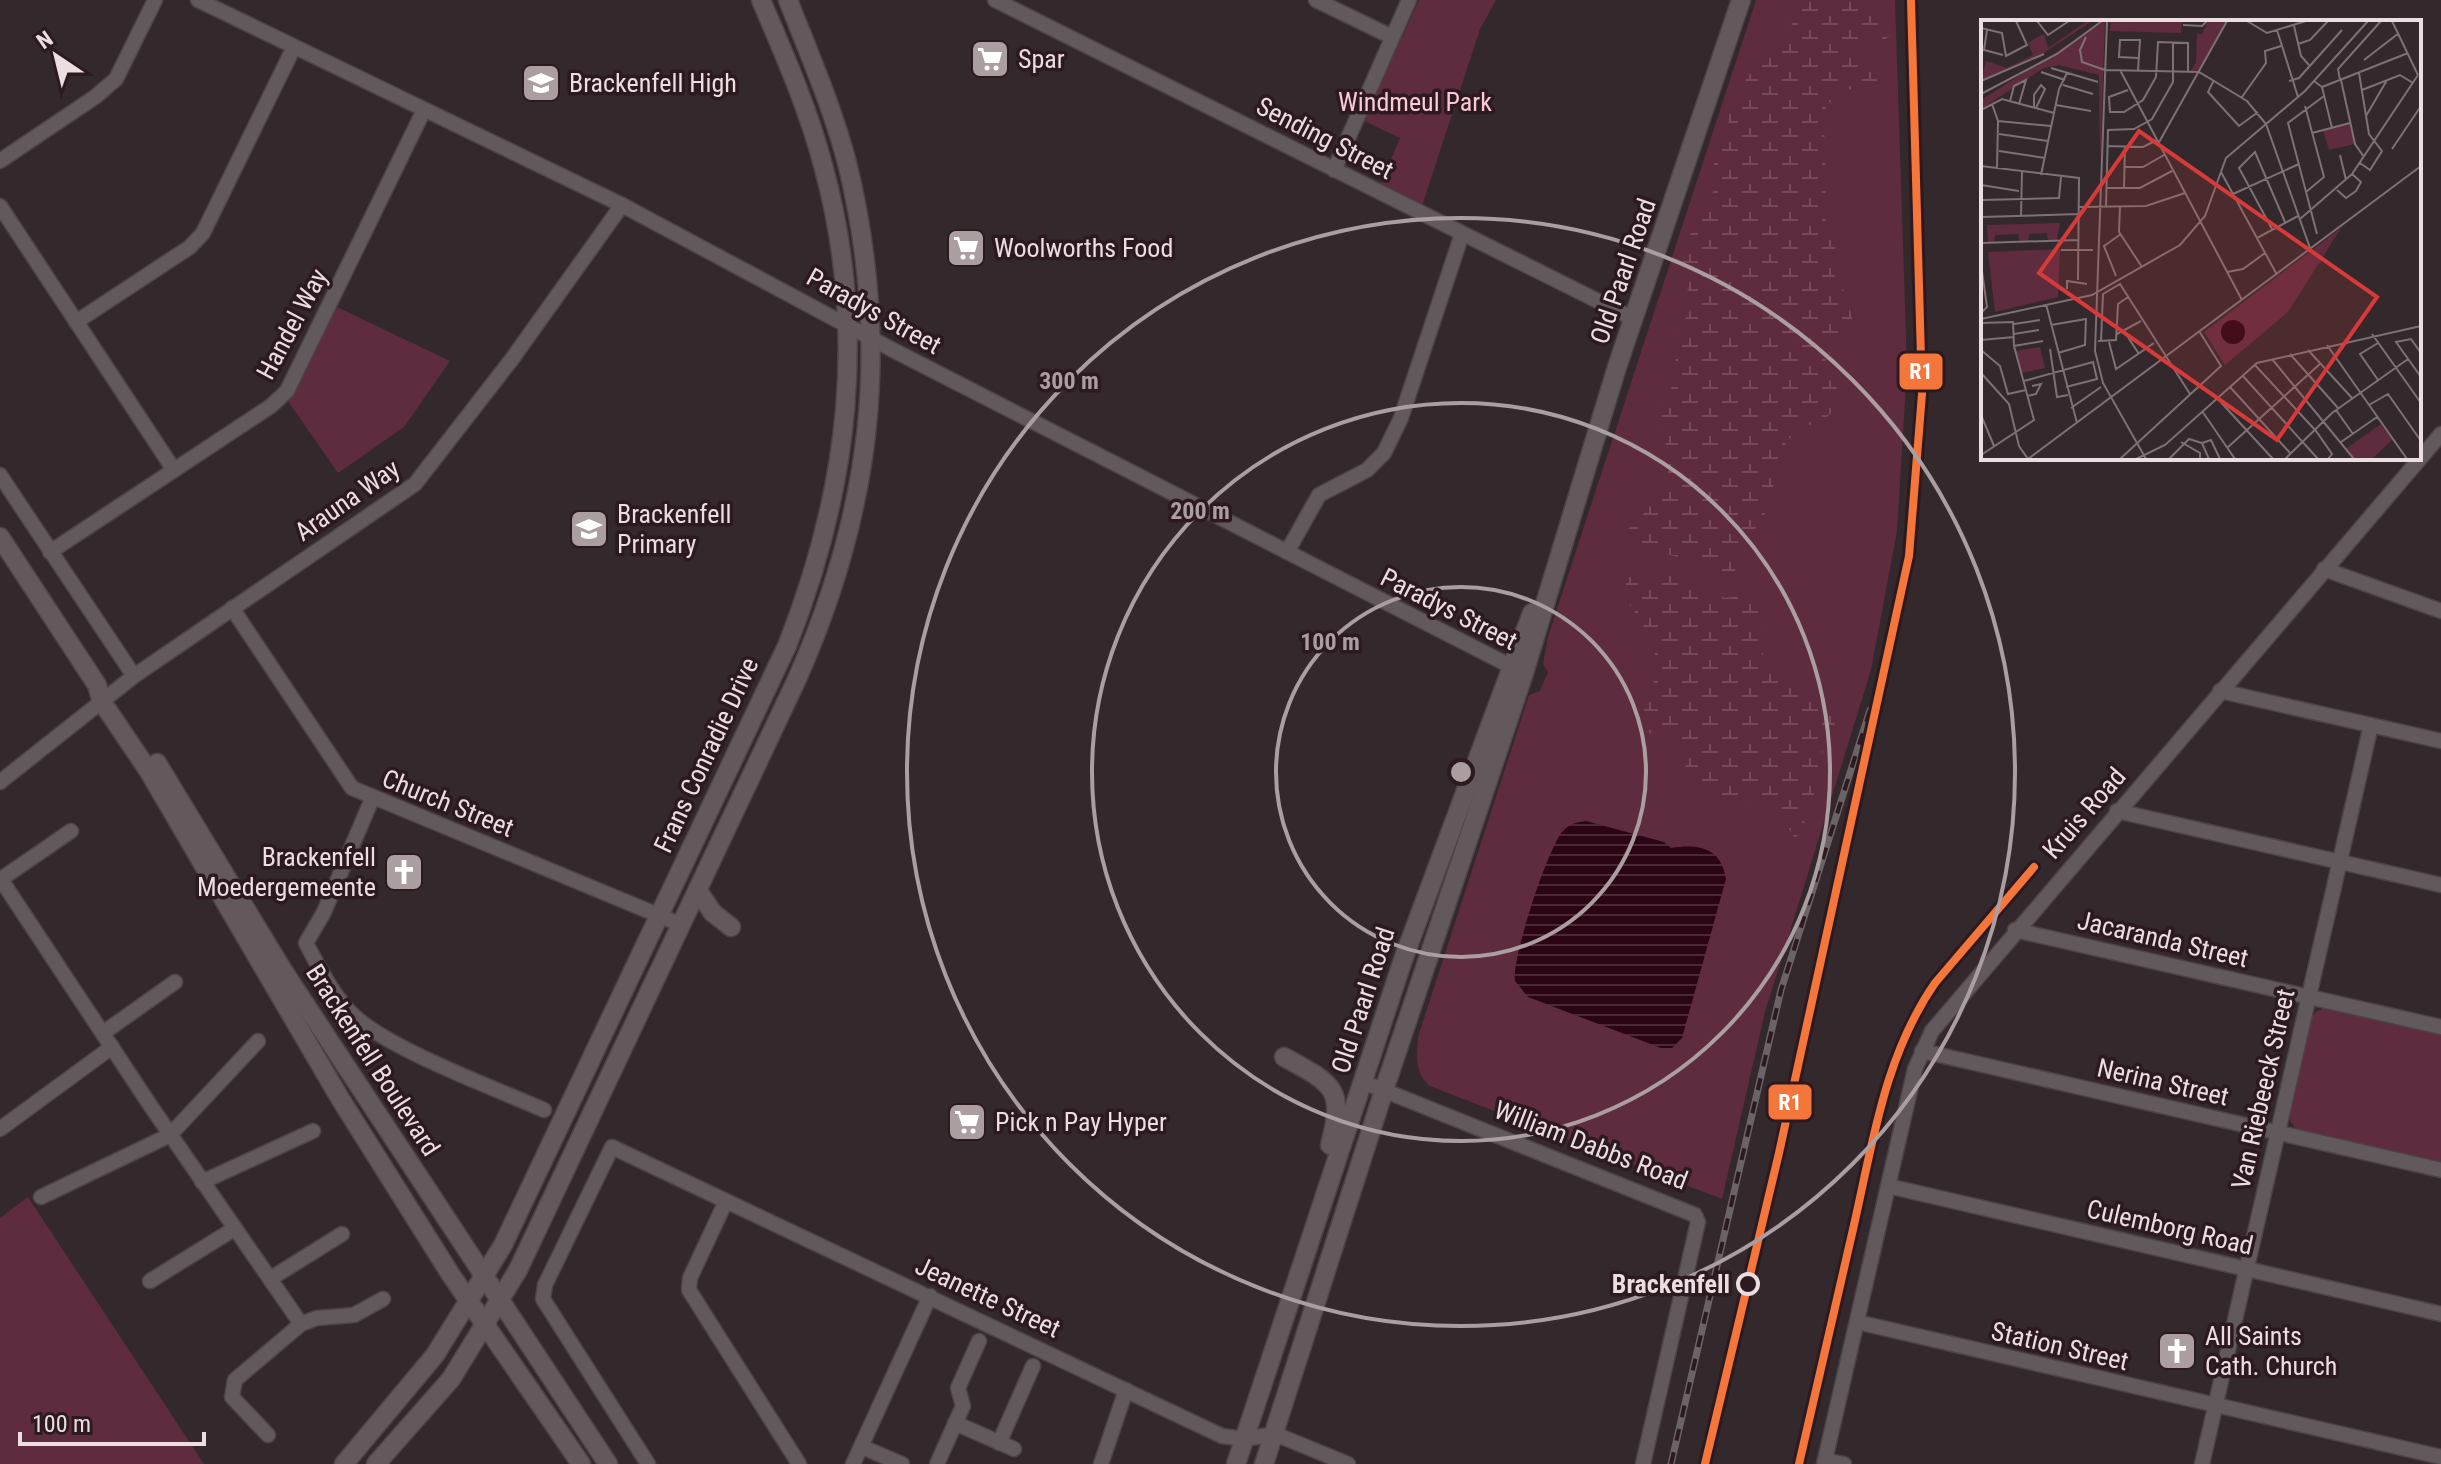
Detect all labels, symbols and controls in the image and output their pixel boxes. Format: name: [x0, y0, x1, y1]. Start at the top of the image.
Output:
north arrow: [16, 16, 96, 96]
inset map: [1981, 20, 2421, 460]
text: N: [32, 26, 58, 54]
supermarket icon: Spar: [969, 38, 1011, 80]
place label: Spar: [1018, 44, 1065, 74]
school or university icon: Brackenfell High: [520, 62, 562, 104]
place label: Brackenfell High: [569, 68, 737, 98]
park label: Windmeul Park: [1338, 87, 1492, 117]
street label: Sending Street: [1252, 91, 1398, 185]
street label: Old Paarl Road: [1584, 194, 1662, 348]
supermarket icon: Woolworths Food: [945, 227, 987, 269]
place label: Woolworths Food: [994, 233, 1173, 263]
street label: Paradys Street: [802, 262, 946, 360]
street label: Handel Way: [250, 264, 334, 384]
line badge: R1: [1898, 352, 1944, 391]
text: R1: [1909, 359, 1933, 384]
text: 300 m: [1039, 367, 1099, 395]
street label: Arauna Way: [289, 453, 405, 547]
text: 200 m: [1170, 497, 1230, 525]
place label: Brackenfell Primary: [617, 499, 731, 559]
school or university icon: Brackenfell Primary: [568, 508, 610, 550]
street label: Paradys Street: [1376, 562, 1522, 656]
text: 100 m: [1300, 628, 1360, 656]
street label: Frans Conradie Drive: [648, 653, 764, 857]
centre of rings: [1447, 758, 1475, 786]
street label: Kruis Road: [2036, 761, 2132, 865]
street label: Church Street: [378, 763, 518, 843]
place label: Brackenfell Moedergemeente: [197, 842, 376, 902]
church icon: Brackenfell Moedergemeente: [383, 851, 425, 893]
street label: Jacaranda Street: [2075, 905, 2251, 973]
street label: Old Paarl Road: [1325, 923, 1401, 1077]
street label: Brackenfell Boulevard: [300, 959, 446, 1161]
street label: Van Riebeeck Street: [2225, 986, 2301, 1192]
street label: Nerina Street: [2094, 1052, 2232, 1112]
line badge: R1: [1767, 1083, 1813, 1121]
text: R1: [1778, 1090, 1802, 1115]
street label: William Dabbs Road: [1490, 1094, 1692, 1196]
supermarket icon: Pick n Pay Hyper: [946, 1101, 988, 1143]
place label: Pick n Pay Hyper: [995, 1107, 1167, 1137]
street label: Culemborg Road: [2084, 1193, 2256, 1261]
street label: Jeanette Street: [911, 1250, 1065, 1344]
place label: Brackenfell: [1612, 1269, 1730, 1299]
marker: Brackenfell: [1737, 1273, 1759, 1295]
street label: Station Street: [1989, 1316, 2131, 1376]
place label: All Saints Cath. Church: [2205, 1321, 2337, 1381]
church icon: All Saints Cath. Church: [2156, 1330, 2198, 1372]
scale bar: [20, 1396, 204, 1446]
text: 100 m: [32, 1410, 91, 1438]

